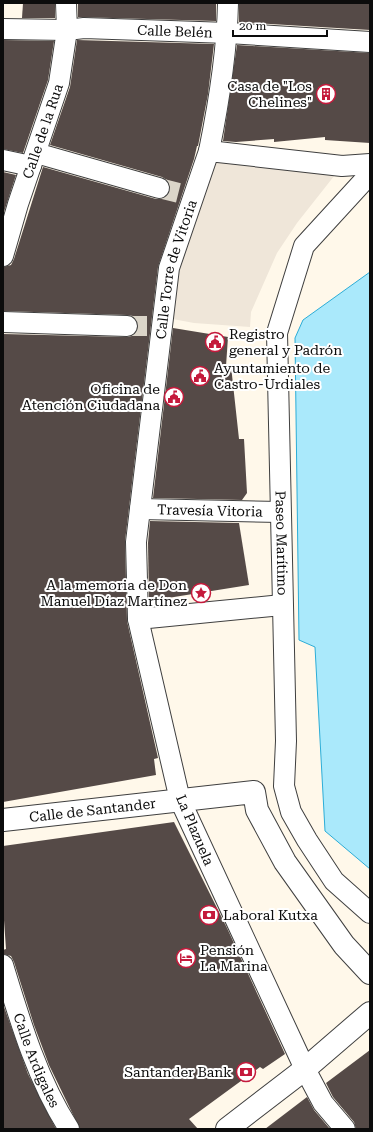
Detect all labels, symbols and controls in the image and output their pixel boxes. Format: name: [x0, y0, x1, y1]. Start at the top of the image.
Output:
scale bar: [233, 12, 327, 38]
text: 20 m: [239, 19, 266, 33]
street label: Calle Belén: [137, 22, 213, 40]
place label: Casa de "Los Chelines": [227, 78, 312, 110]
street label: Calle de la Rua: [19, 81, 66, 181]
building icon: Casa de "Los Chelines": [315, 83, 337, 105]
street label: Calle Torre de Vitoria: [152, 197, 200, 340]
place label: Registro general y Padrón: [229, 326, 342, 358]
public building icon: Registro general y Padrón: [204, 331, 226, 353]
place label: Ayuntamiento de Castro-Urdiales: [214, 360, 330, 392]
public building icon: Ayuntamiento de Castro-Urdiales: [189, 365, 211, 387]
place label: Oficina de Atención Ciudadana: [22, 381, 160, 413]
public building icon: Oficina de Atención Ciudadana: [163, 386, 185, 408]
street label: Paseo Marítimo: [272, 491, 291, 596]
street label: Travesía Vitoria: [157, 501, 263, 520]
place label: A la memoria de Don Manuel Díaz Martínez: [41, 577, 187, 609]
place icon: A la memoria de Don Manuel Díaz Martínez: [190, 582, 212, 604]
street label: La Plazuela: [173, 792, 217, 868]
street label: Calle de Santander: [28, 795, 157, 825]
bank icon: Laboral Kutxa: [198, 904, 220, 926]
place label: Laboral Kutxa: [223, 907, 318, 923]
place label: Pensión La Marina: [200, 942, 268, 974]
hotel icon: Pensión La Marina: [175, 947, 197, 969]
street label: Calle Ardigales: [10, 1011, 63, 1110]
bank icon: Santander Bank: [235, 1061, 257, 1083]
place label: Santander Bank: [124, 1064, 232, 1080]

